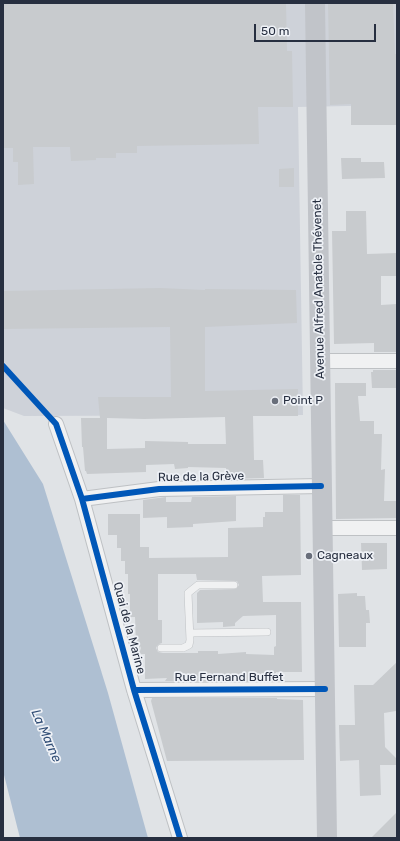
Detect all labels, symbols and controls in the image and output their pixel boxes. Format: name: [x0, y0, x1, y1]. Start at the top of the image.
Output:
scale bar: [256, 16, 378, 42]
text: 50 m: [261, 24, 289, 38]
street label: Avenue Alfred Anatole Thévenet: [310, 199, 328, 379]
place label: Point P: [283, 394, 323, 408]
marker: Point P: [270, 396, 280, 406]
street label: Rue de la Grève: [158, 469, 244, 485]
place label: Cagneaux: [317, 549, 373, 563]
marker: Cagneaux: [304, 551, 314, 561]
street label: Quai de la Marine: [110, 580, 148, 676]
street label: Rue Fernand Buffet: [175, 671, 283, 685]
water label: La Marne: [27, 707, 65, 765]

